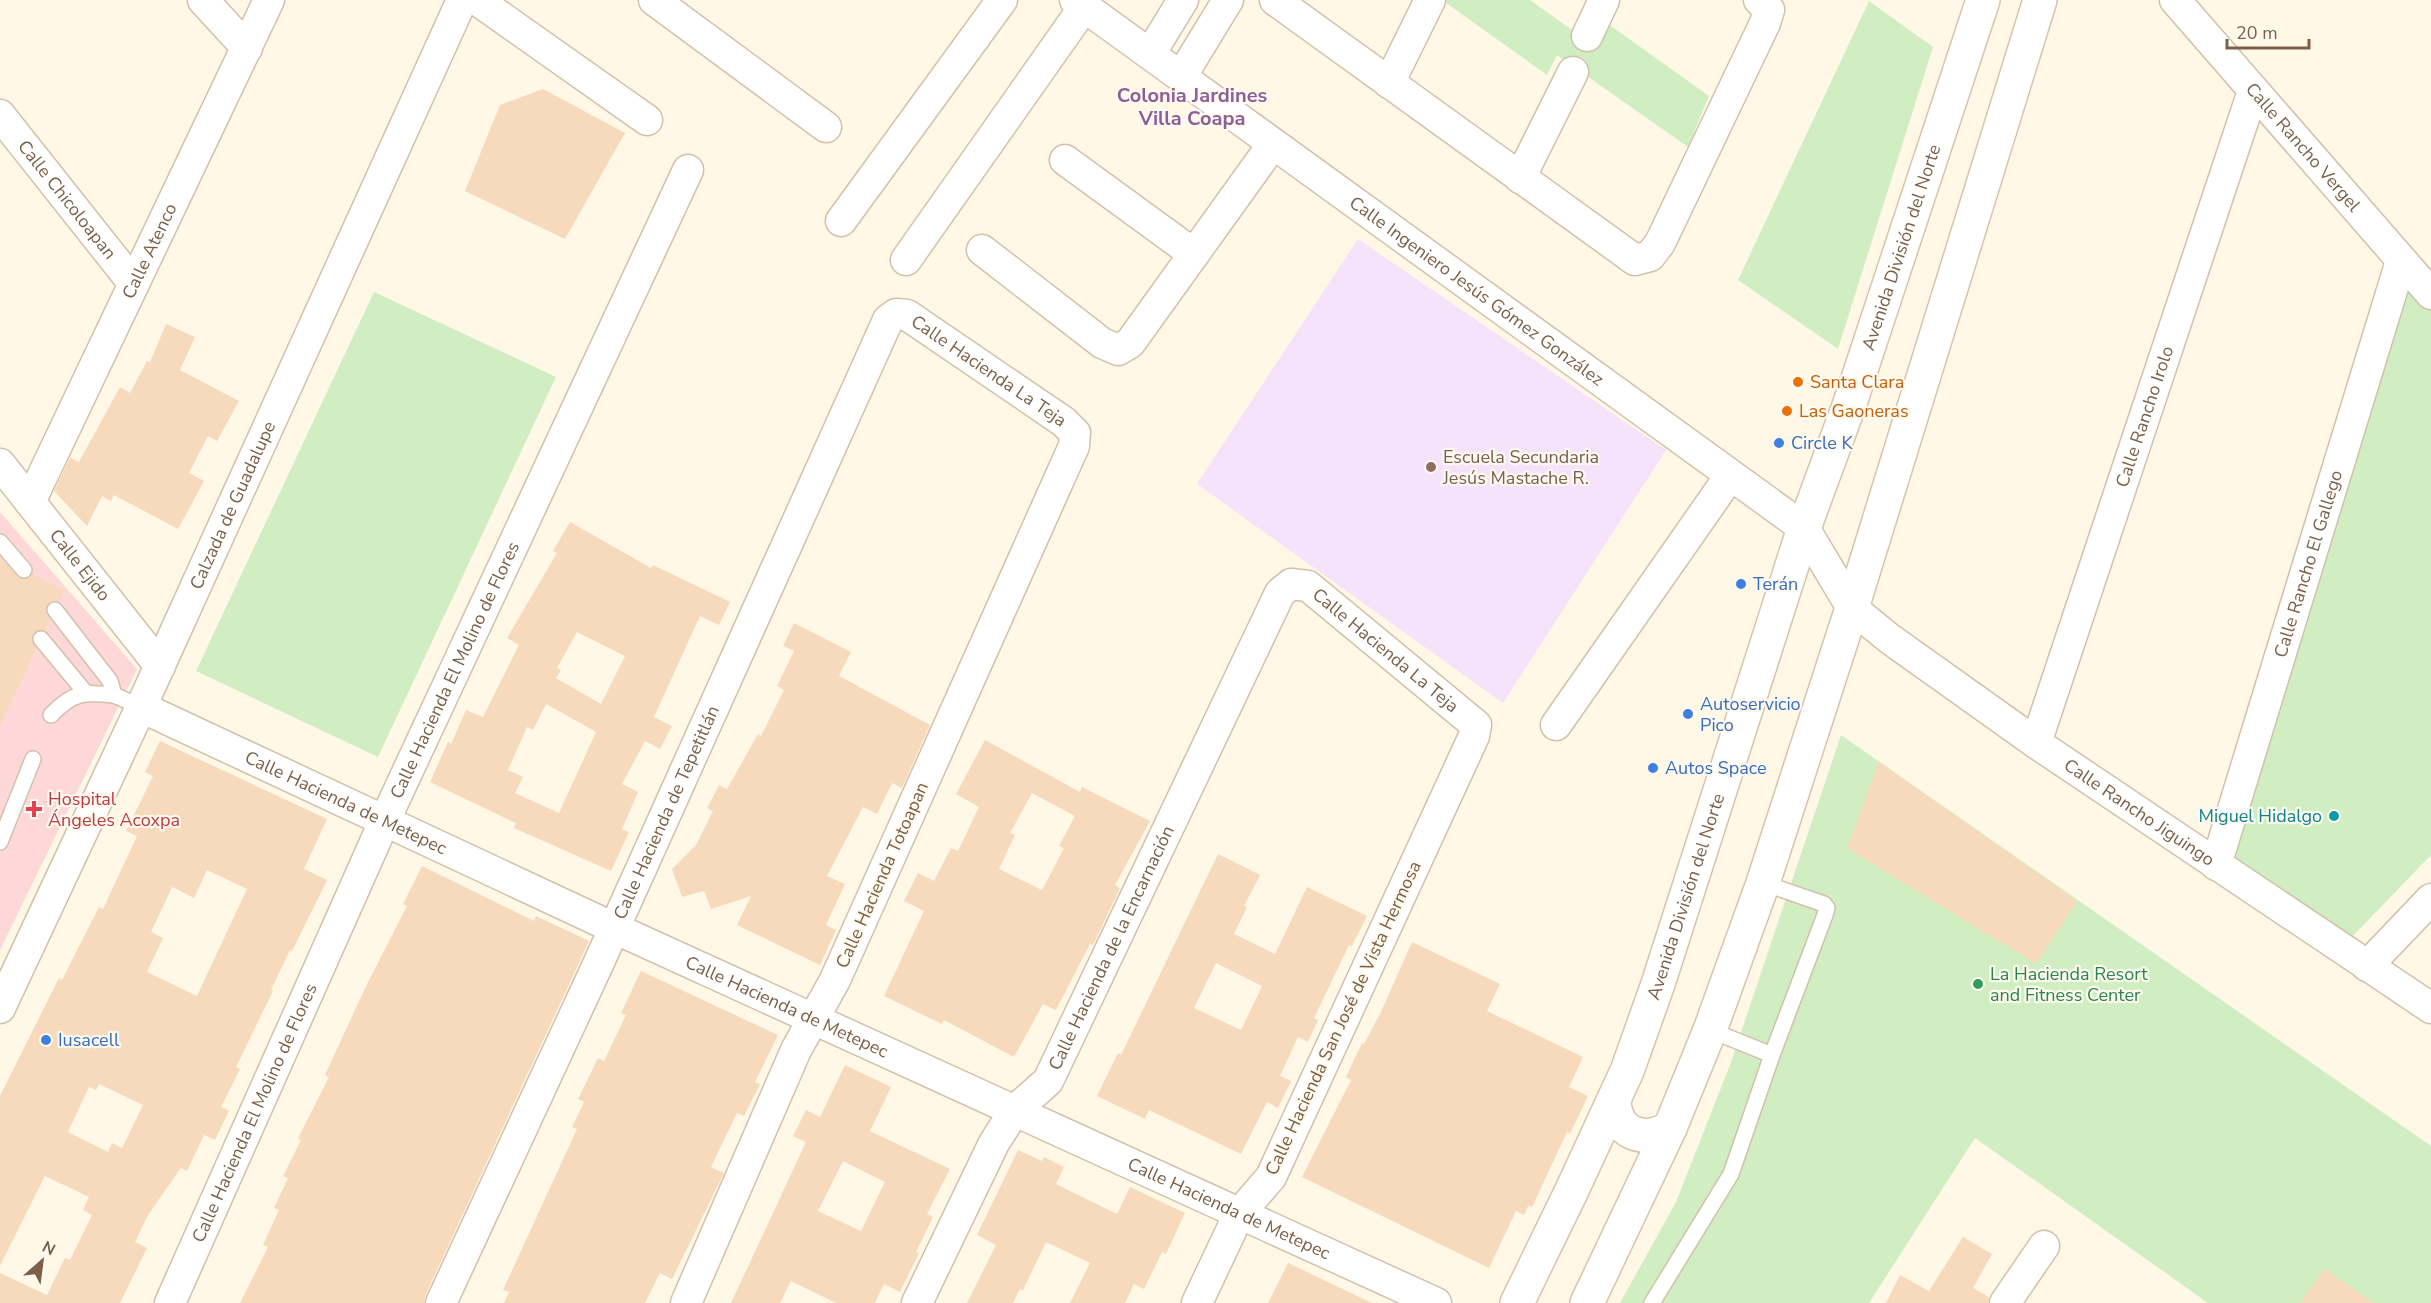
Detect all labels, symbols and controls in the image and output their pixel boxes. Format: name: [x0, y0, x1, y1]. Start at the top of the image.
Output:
scale bar: [2227, 12, 2310, 50]
text: 20 m: [2236, 21, 2278, 45]
street label: Calle Rancho Vergel: [2240, 77, 2366, 217]
district label: Colonia Jardines Villa Coapa: [1117, 82, 1267, 132]
street label: Calle Chicoloapan: [12, 135, 122, 264]
street label: Avenida División del Norte: [1856, 141, 1947, 353]
street label: Calle Ingeniero Jesús Gómez González: [1345, 191, 1609, 391]
street label: Calle Atenco: [116, 199, 183, 303]
street label: Calle Hacienda La Teja: [906, 309, 1071, 432]
street label: Calle Rancho Irolo: [2110, 343, 2179, 490]
place label: Santa Clara: [1810, 370, 1904, 394]
marker: Santa Clara: [1791, 375, 1805, 389]
place label: Las Gaoneras: [1799, 399, 1909, 423]
marker: Las Gaoneras: [1780, 404, 1794, 418]
street label: Calzada de Guadalupe: [184, 417, 281, 593]
place label: Circle K: [1791, 431, 1853, 455]
marker: Circle K: [1772, 436, 1786, 450]
place label: Escuela Secundaria Jesús Mastache R.: [1442, 445, 1599, 490]
marker: Escuela Secundaria Jesús Mastache R.: [1424, 460, 1438, 474]
street label: Calle Rancho El Gallego: [2268, 467, 2348, 661]
street label: Calle Ejido: [44, 524, 116, 606]
street label: Calle Hacienda El Molino de Flores: [385, 538, 525, 803]
place label: Terán: [1753, 572, 1798, 596]
marker: Terán: [1734, 577, 1748, 591]
street label: Calle Hacienda La Teja: [1307, 583, 1464, 718]
place label: Autoservicio Pico: [1700, 692, 1801, 737]
street label: Calle Hacienda de Tepetitlán: [608, 702, 725, 923]
marker: Autoservicio Pico: [1681, 707, 1695, 721]
street label: Calle Hacienda de Metepec: [241, 745, 451, 860]
street label: Calle Rancho Jiguingo: [2059, 753, 2219, 871]
place label: Autos Space: [1665, 756, 1767, 780]
marker: Autos Space: [1646, 761, 1660, 775]
street label: Calle Hacienda Totoapan: [830, 778, 934, 972]
place label: Hospital Ángeles Acoxpa: [48, 787, 180, 832]
street label: Avenida División del Norte: [1641, 790, 1730, 1003]
marker: Hospital Ángeles Acoxpa: [25, 800, 43, 818]
place label: Miguel Hidalgo: [2199, 804, 2322, 828]
marker: Miguel Hidalgo: [2327, 809, 2341, 823]
street label: Calle Hacienda de la Encarnación: [1043, 822, 1180, 1074]
street label: Calle Hacienda San José de Vista Hermosa: [1259, 857, 1427, 1179]
street label: Calle Hacienda de Metepec: [682, 950, 892, 1063]
place label: La Hacienda Resort and Fitness Center: [1990, 962, 2148, 1007]
marker: La Hacienda Resort and Fitness Center: [1971, 977, 1985, 991]
street label: Calle Hacienda El Molino de Flores: [186, 980, 323, 1246]
place label: Iusacell: [58, 1028, 120, 1052]
marker: Iusacell: [39, 1033, 53, 1047]
street label: Calle Hacienda de Metepec: [1124, 1152, 1334, 1265]
north arrow: [12, 1231, 72, 1291]
text: N: [38, 1236, 59, 1261]

